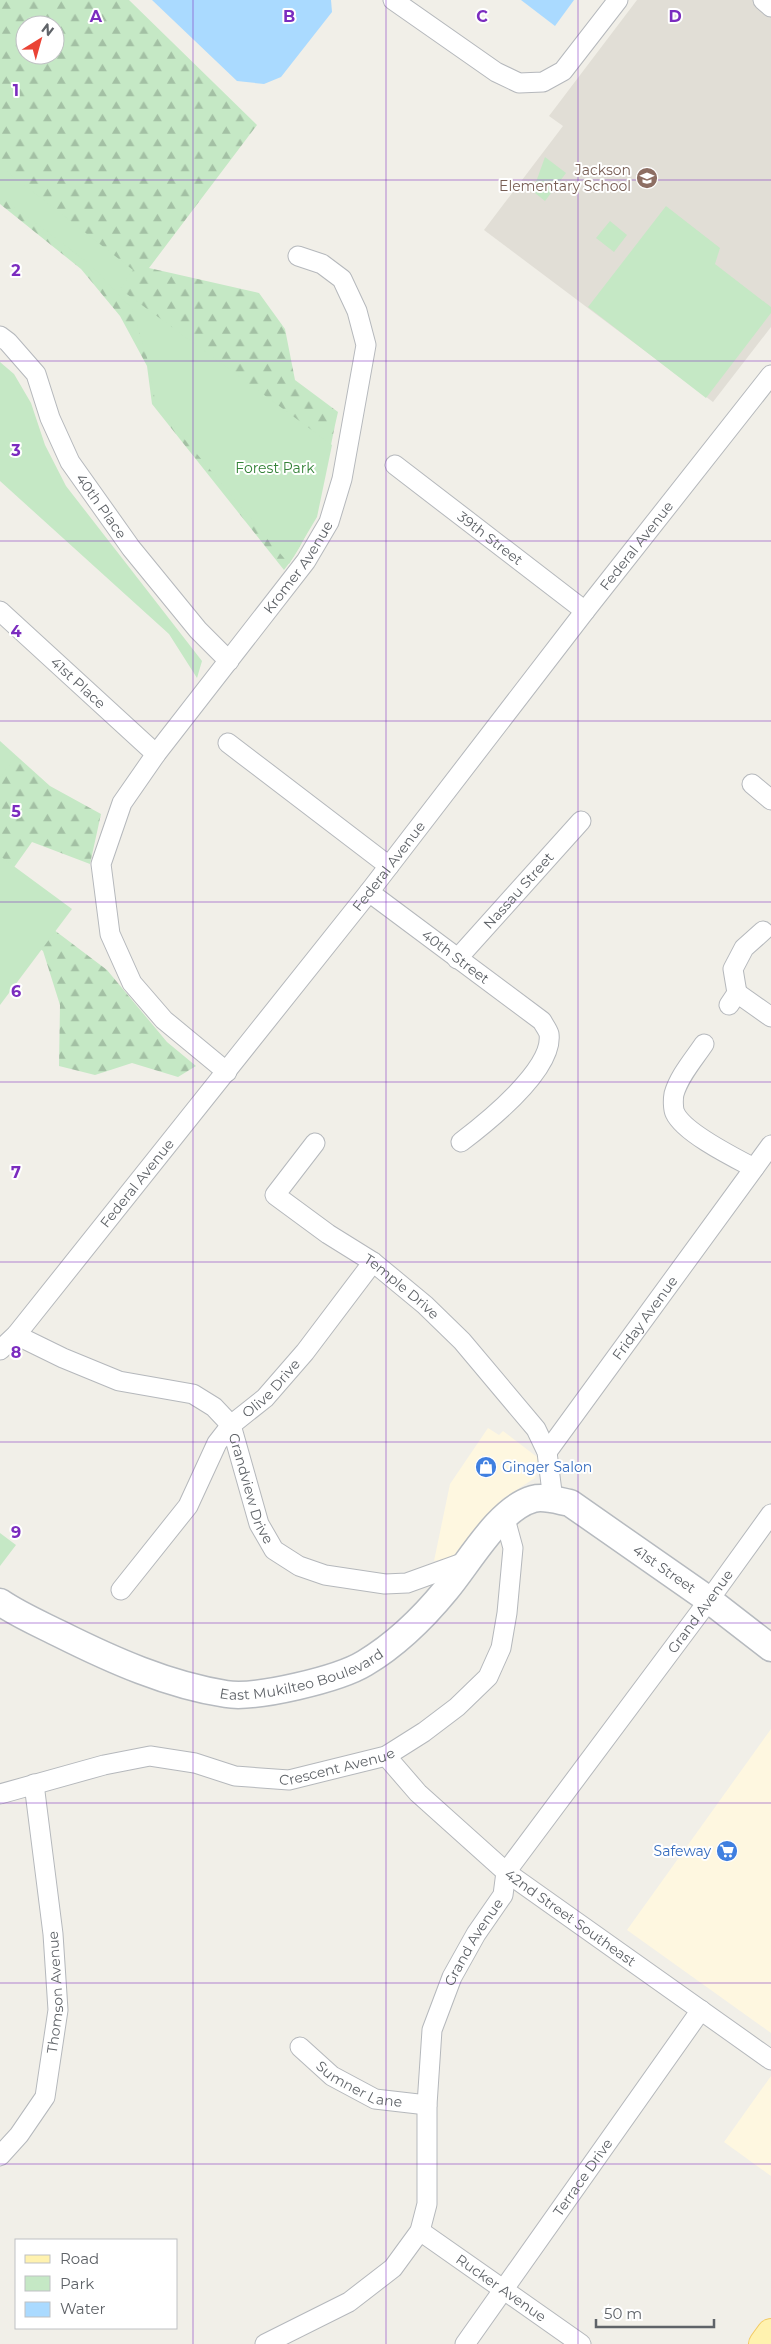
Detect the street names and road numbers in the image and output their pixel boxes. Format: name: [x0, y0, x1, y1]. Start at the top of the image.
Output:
street label: 40th Place: [72, 470, 131, 542]
street label: Federal Avenue: [596, 497, 677, 594]
street label: 39th Street: [454, 507, 527, 569]
street label: Kromer Avenue: [259, 517, 337, 617]
street label: 41st Place: [47, 653, 109, 712]
street label: Federal Avenue: [348, 818, 429, 915]
street label: Nassau Street: [479, 848, 558, 933]
street label: 40th Street: [418, 925, 493, 988]
street label: Federal Avenue: [96, 1135, 178, 1231]
street label: Temple Drive: [361, 1250, 443, 1323]
street label: Friday Avenue: [608, 1272, 681, 1363]
street label: Olive Drive: [238, 1355, 304, 1422]
street label: Grandview Drive: [225, 1431, 278, 1547]
street label: 41st Street: [629, 1541, 700, 1597]
street label: Grand Avenue: [663, 1566, 737, 1657]
street label: East Mukilteo Boulevard: [218, 1645, 387, 1704]
street label: Crescent Avenue: [278, 1744, 398, 1789]
street label: 42nd Street Southeast: [501, 1865, 640, 1971]
street label: Grand Avenue: [440, 1895, 507, 1988]
street label: Thomson Avenue: [43, 1930, 67, 2055]
street label: Sumner Lane: [312, 2057, 403, 2111]
street label: Terrace Drive: [549, 2135, 616, 2220]
street label: Rucker Avenue: [452, 2250, 550, 2326]

